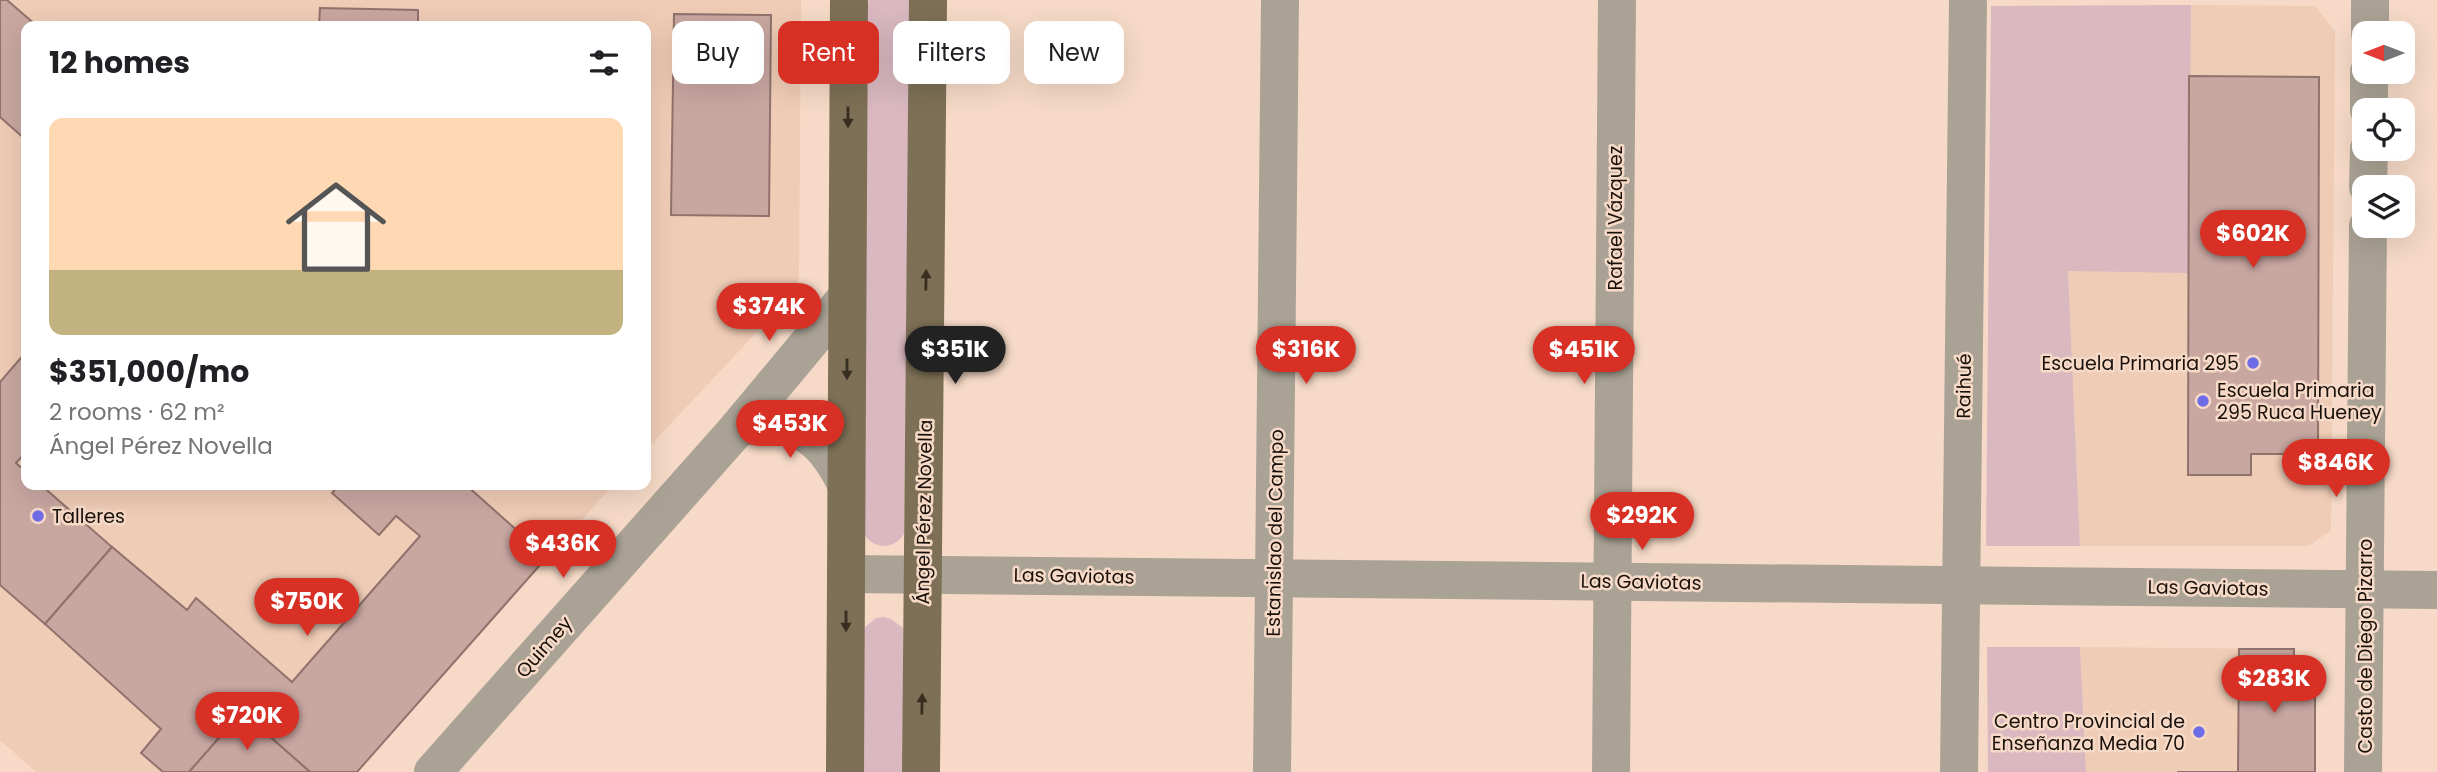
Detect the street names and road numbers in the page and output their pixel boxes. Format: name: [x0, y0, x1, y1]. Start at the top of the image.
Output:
street label: Rafael Vázquez: [1602, 146, 1629, 290]
street label: Raihué: [1950, 353, 1978, 419]
street label: Ángel Pérez Novella: [909, 419, 939, 605]
street label: Estanislao del Campo: [1260, 429, 1290, 637]
street label: Casto de Diego Pizarro: [2352, 539, 2379, 753]
street label: Las Gaviotas: [1013, 561, 1135, 591]
street label: Las Gaviotas: [1580, 567, 1702, 597]
street label: Las Gaviotas: [2147, 573, 2269, 603]
street label: Quimey: [510, 610, 579, 684]

